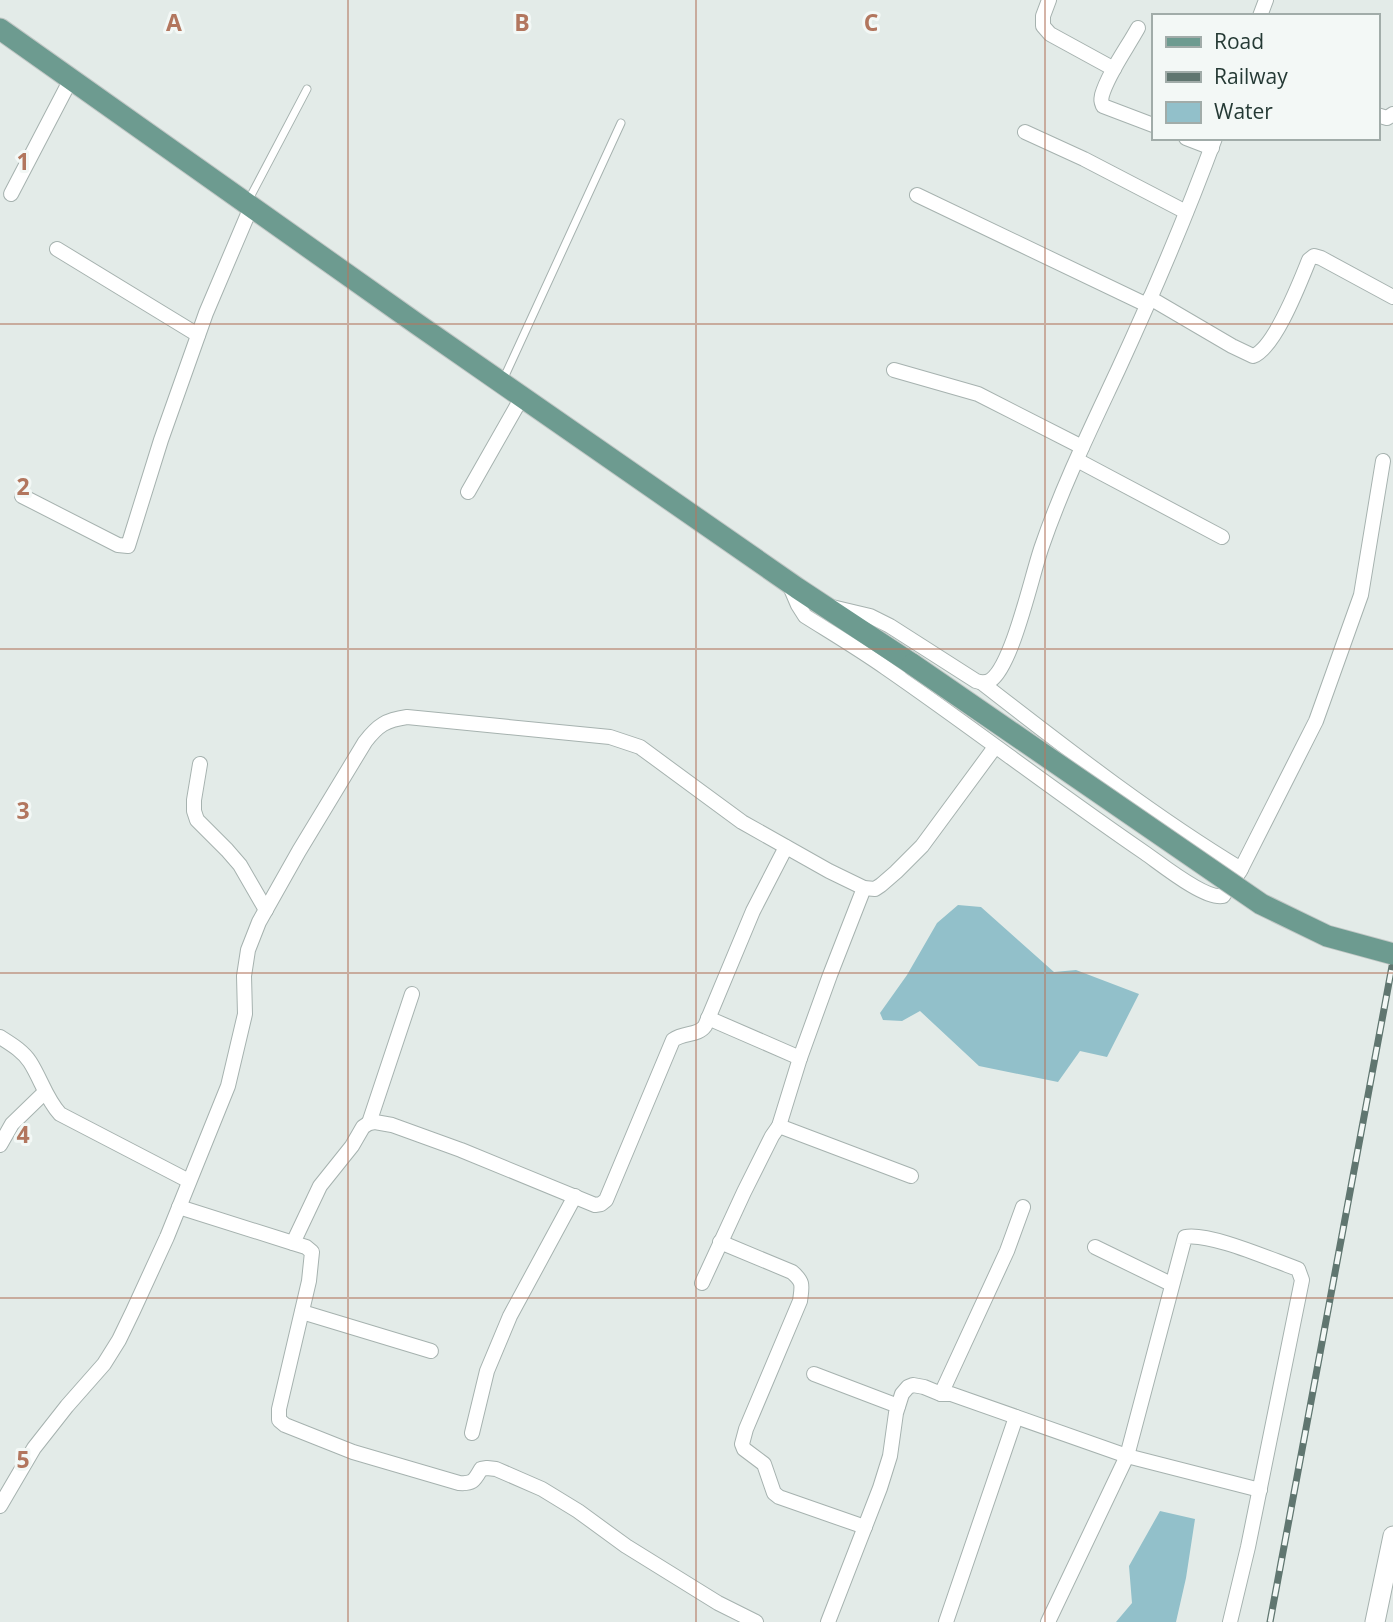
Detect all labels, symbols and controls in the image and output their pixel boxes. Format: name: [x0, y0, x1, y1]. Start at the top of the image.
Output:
text: A: [166, 6, 182, 38]
text: B: [514, 6, 530, 38]
text: C: [864, 6, 878, 38]
legend: [1152, 14, 1379, 140]
text: Road: [1214, 27, 1264, 55]
text: Railway: [1214, 62, 1288, 90]
text: Water: [1214, 97, 1273, 125]
text: 1: [16, 145, 30, 177]
text: 2: [16, 470, 30, 502]
text: 3: [16, 794, 30, 826]
text: 4: [16, 1118, 30, 1150]
text: 5: [16, 1443, 30, 1475]

